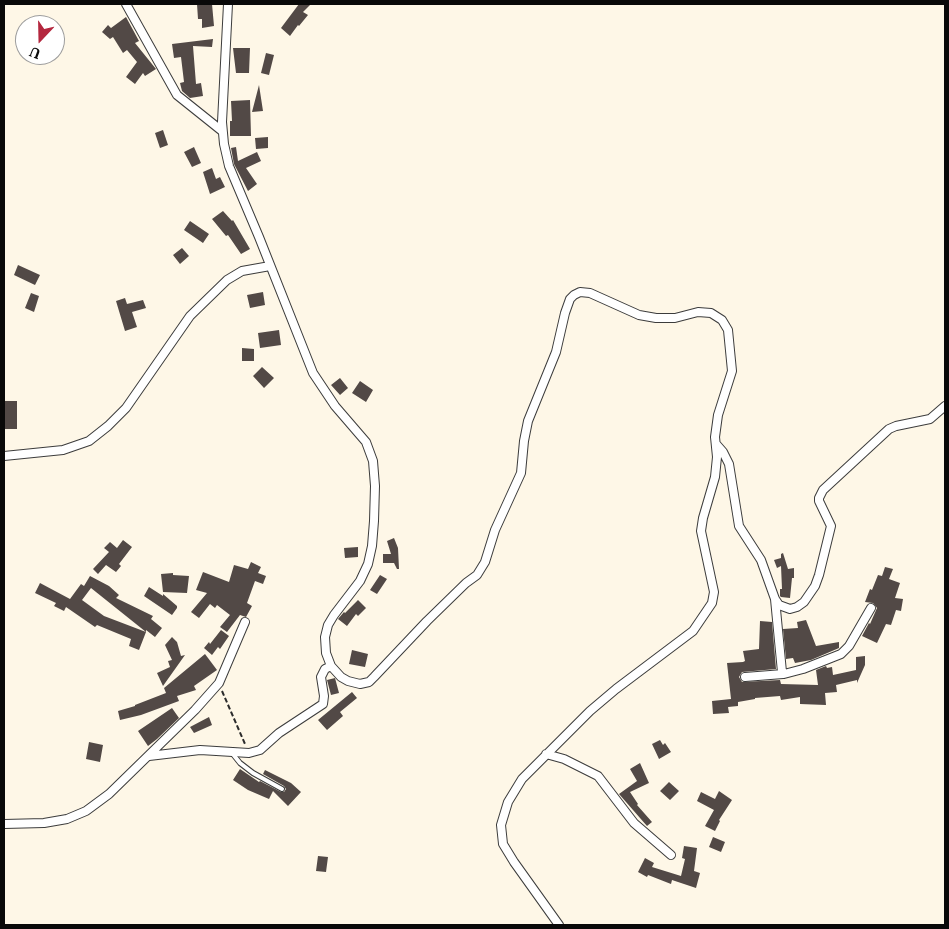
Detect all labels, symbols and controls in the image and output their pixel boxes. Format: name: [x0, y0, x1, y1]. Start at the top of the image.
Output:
north arrow: [15, 15, 65, 65]
text: U: [27, 43, 43, 63]

